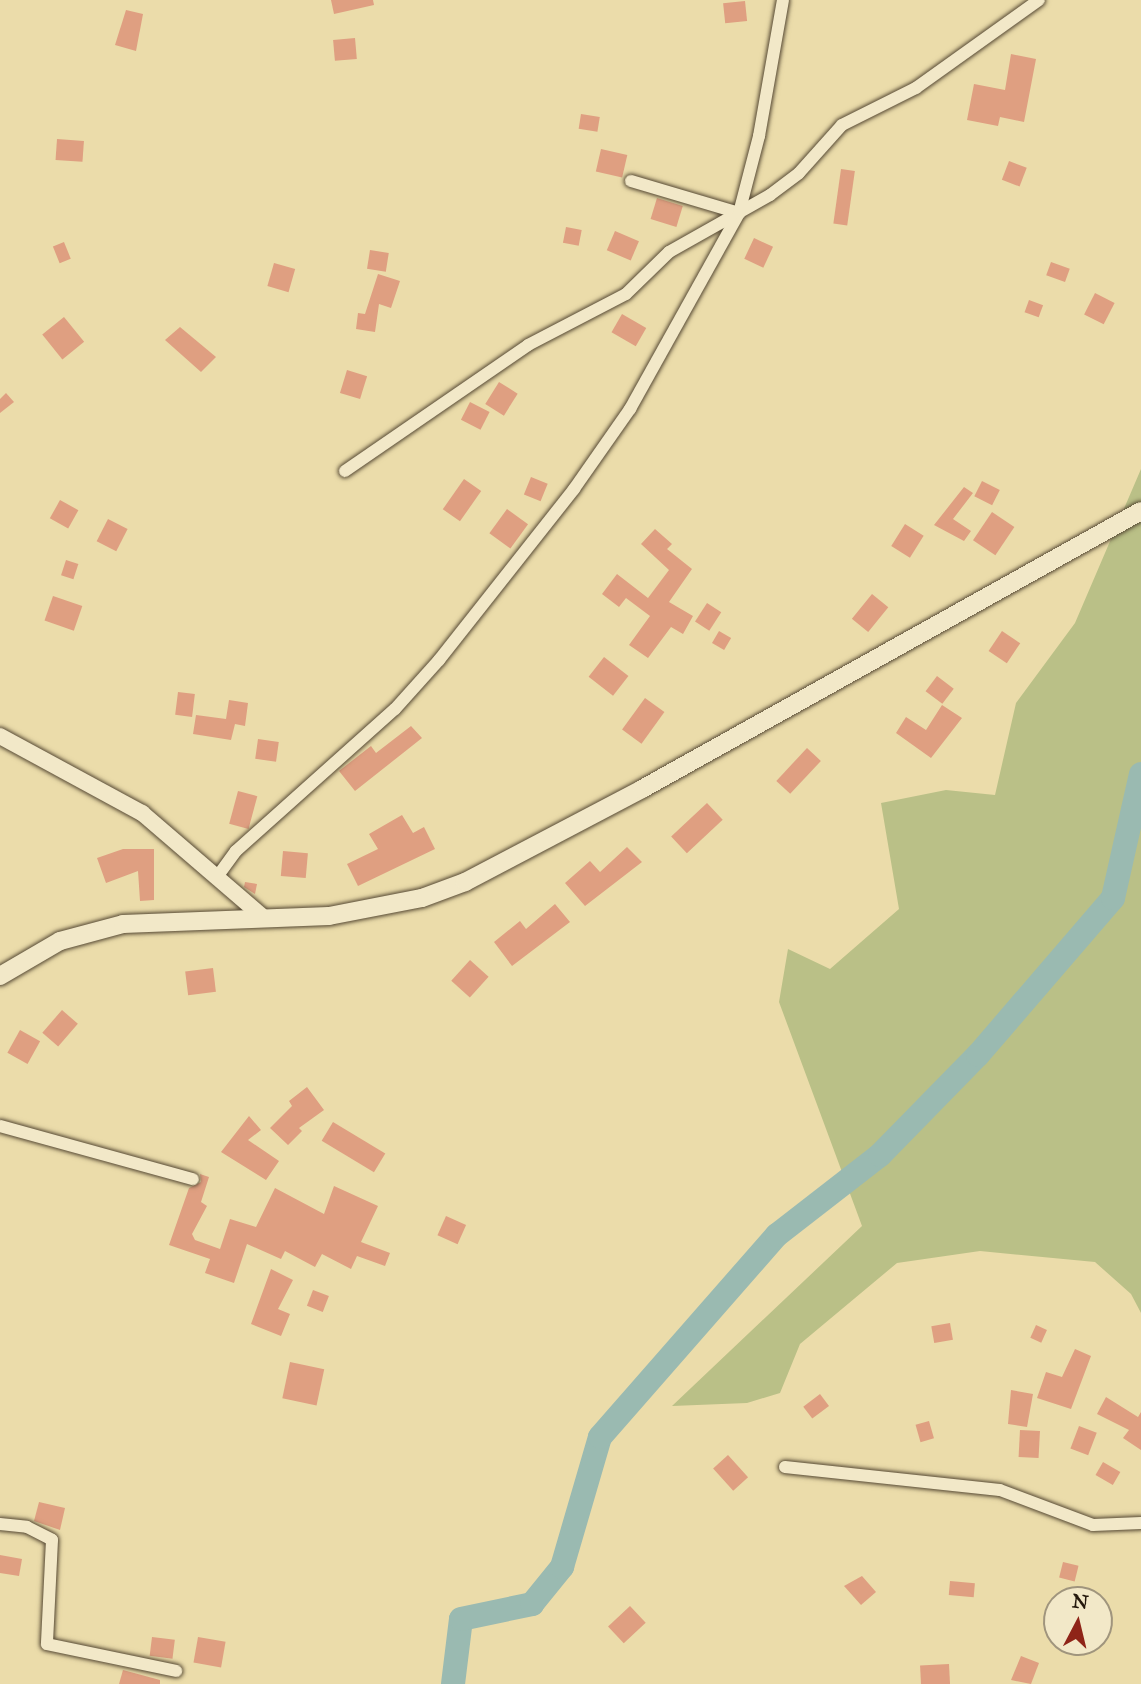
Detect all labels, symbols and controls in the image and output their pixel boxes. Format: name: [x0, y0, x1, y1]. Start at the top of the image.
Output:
north arrow: [1043, 1586, 1113, 1656]
text: N: [1071, 1589, 1090, 1614]

